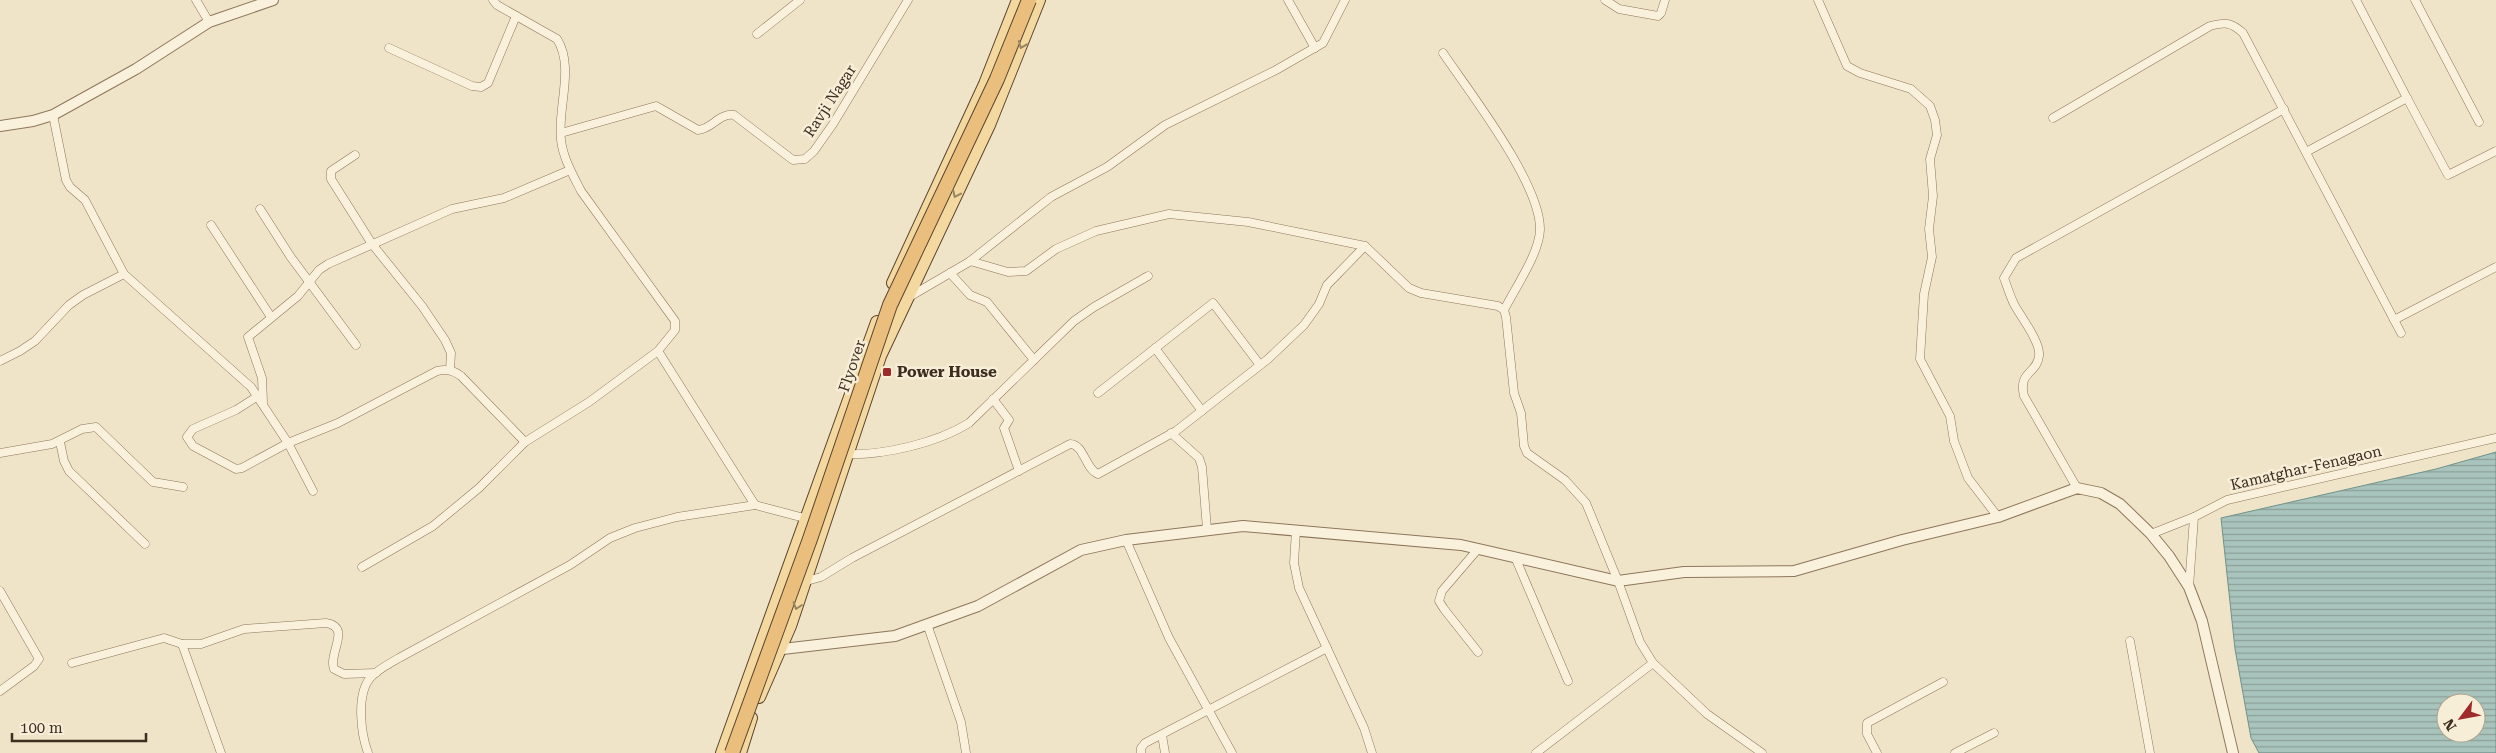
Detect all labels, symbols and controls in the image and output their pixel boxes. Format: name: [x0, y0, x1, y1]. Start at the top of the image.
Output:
one-way arrow: [1017, 41, 1027, 49]
street label: Ravji Nagar: [800, 62, 860, 140]
one-way arrow: [952, 189, 962, 198]
street label: Flyover: [835, 338, 869, 394]
place label: Power House: [897, 363, 997, 381]
marker: Power House: [881, 366, 893, 378]
street label: Kamatghar-Fenagaon: [2229, 442, 2384, 494]
one-way arrow: [792, 601, 802, 610]
north arrow: [2436, 693, 2486, 743]
scale bar: [12, 710, 146, 742]
text: N: [2440, 716, 2460, 734]
text: 100 m: [20, 719, 63, 737]

